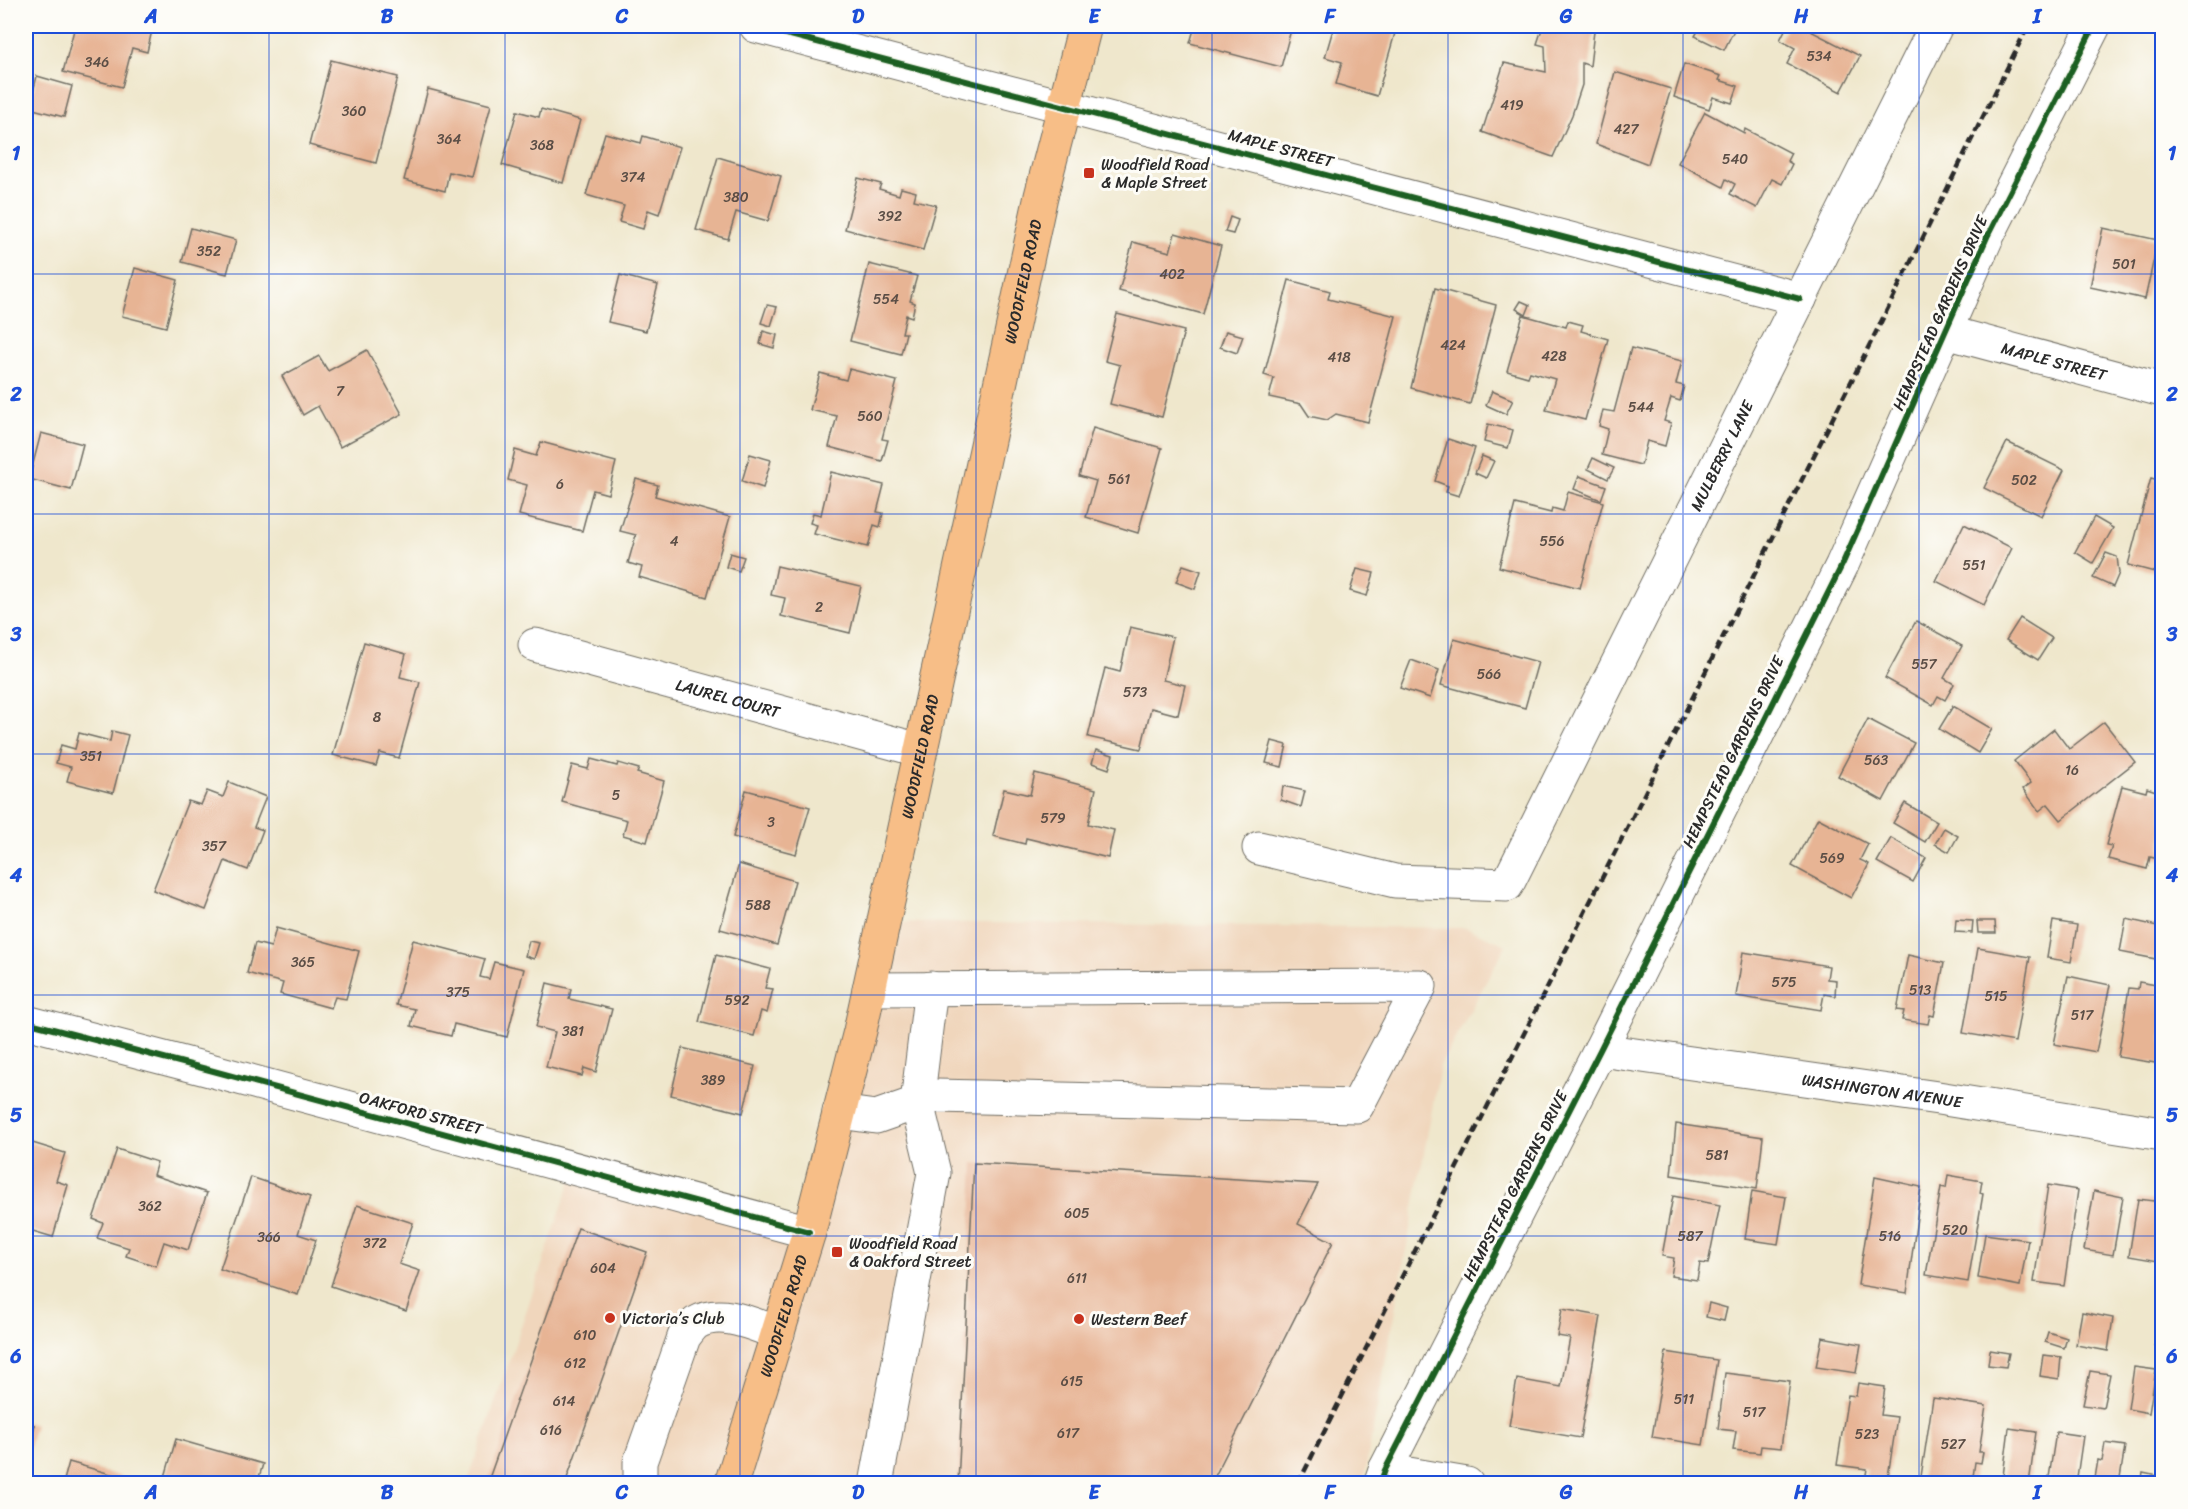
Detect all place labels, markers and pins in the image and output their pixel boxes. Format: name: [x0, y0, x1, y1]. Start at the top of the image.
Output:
place label: Woodfield Road & Maple Street: [1101, 150, 1211, 197]
marker: Woodfield Road & Maple Street: [1082, 166, 1096, 180]
place label: Woodfield Road & Oakford Street: [849, 1229, 971, 1276]
marker: Woodfield Road & Oakford Street: [830, 1245, 844, 1259]
place label: Victoria’s Club: [622, 1304, 725, 1333]
place label: Western Beef: [1091, 1305, 1189, 1334]
marker: Victoria’s Club: [603, 1311, 617, 1325]
marker: Western Beef: [1072, 1312, 1086, 1326]

